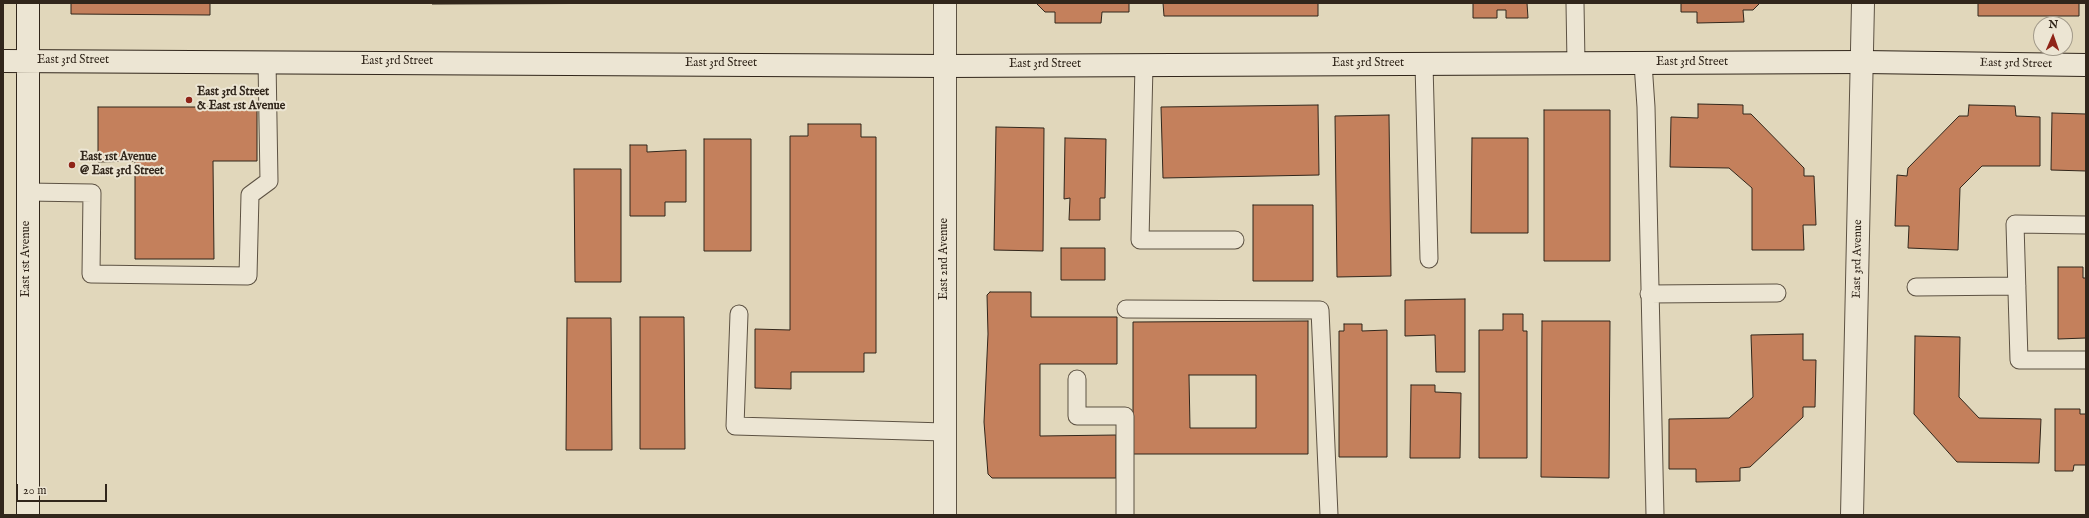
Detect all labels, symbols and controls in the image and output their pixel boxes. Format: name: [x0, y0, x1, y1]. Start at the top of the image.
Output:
north arrow: [2033, 16, 2073, 56]
text: N: [2048, 18, 2058, 32]
street label: East 3rd Street: [37, 54, 109, 68]
street label: East 3rd Street: [361, 55, 433, 69]
street label: East 3rd Street: [1656, 56, 1728, 70]
street label: East 3rd Street: [1980, 56, 2052, 72]
street label: East 3rd Street: [685, 57, 757, 71]
street label: East 3rd Street: [1332, 57, 1404, 71]
street label: East 3rd Street: [1009, 58, 1081, 72]
place label: East 3rd Street & East 1st Avenue: [197, 86, 285, 114]
marker: East 3rd Street & East 1st Avenue: [184, 95, 194, 105]
place label: East 1st Avenue @ East 3rd Street: [80, 151, 164, 179]
marker: East 1st Avenue @ East 3rd Street: [67, 160, 77, 170]
street label: East 2nd Avenue: [938, 218, 952, 300]
street label: East 3rd Avenue: [1850, 219, 1866, 299]
street label: East 1st Avenue: [20, 221, 34, 297]
scale bar: [18, 476, 109, 502]
text: 20 m: [23, 483, 46, 498]

